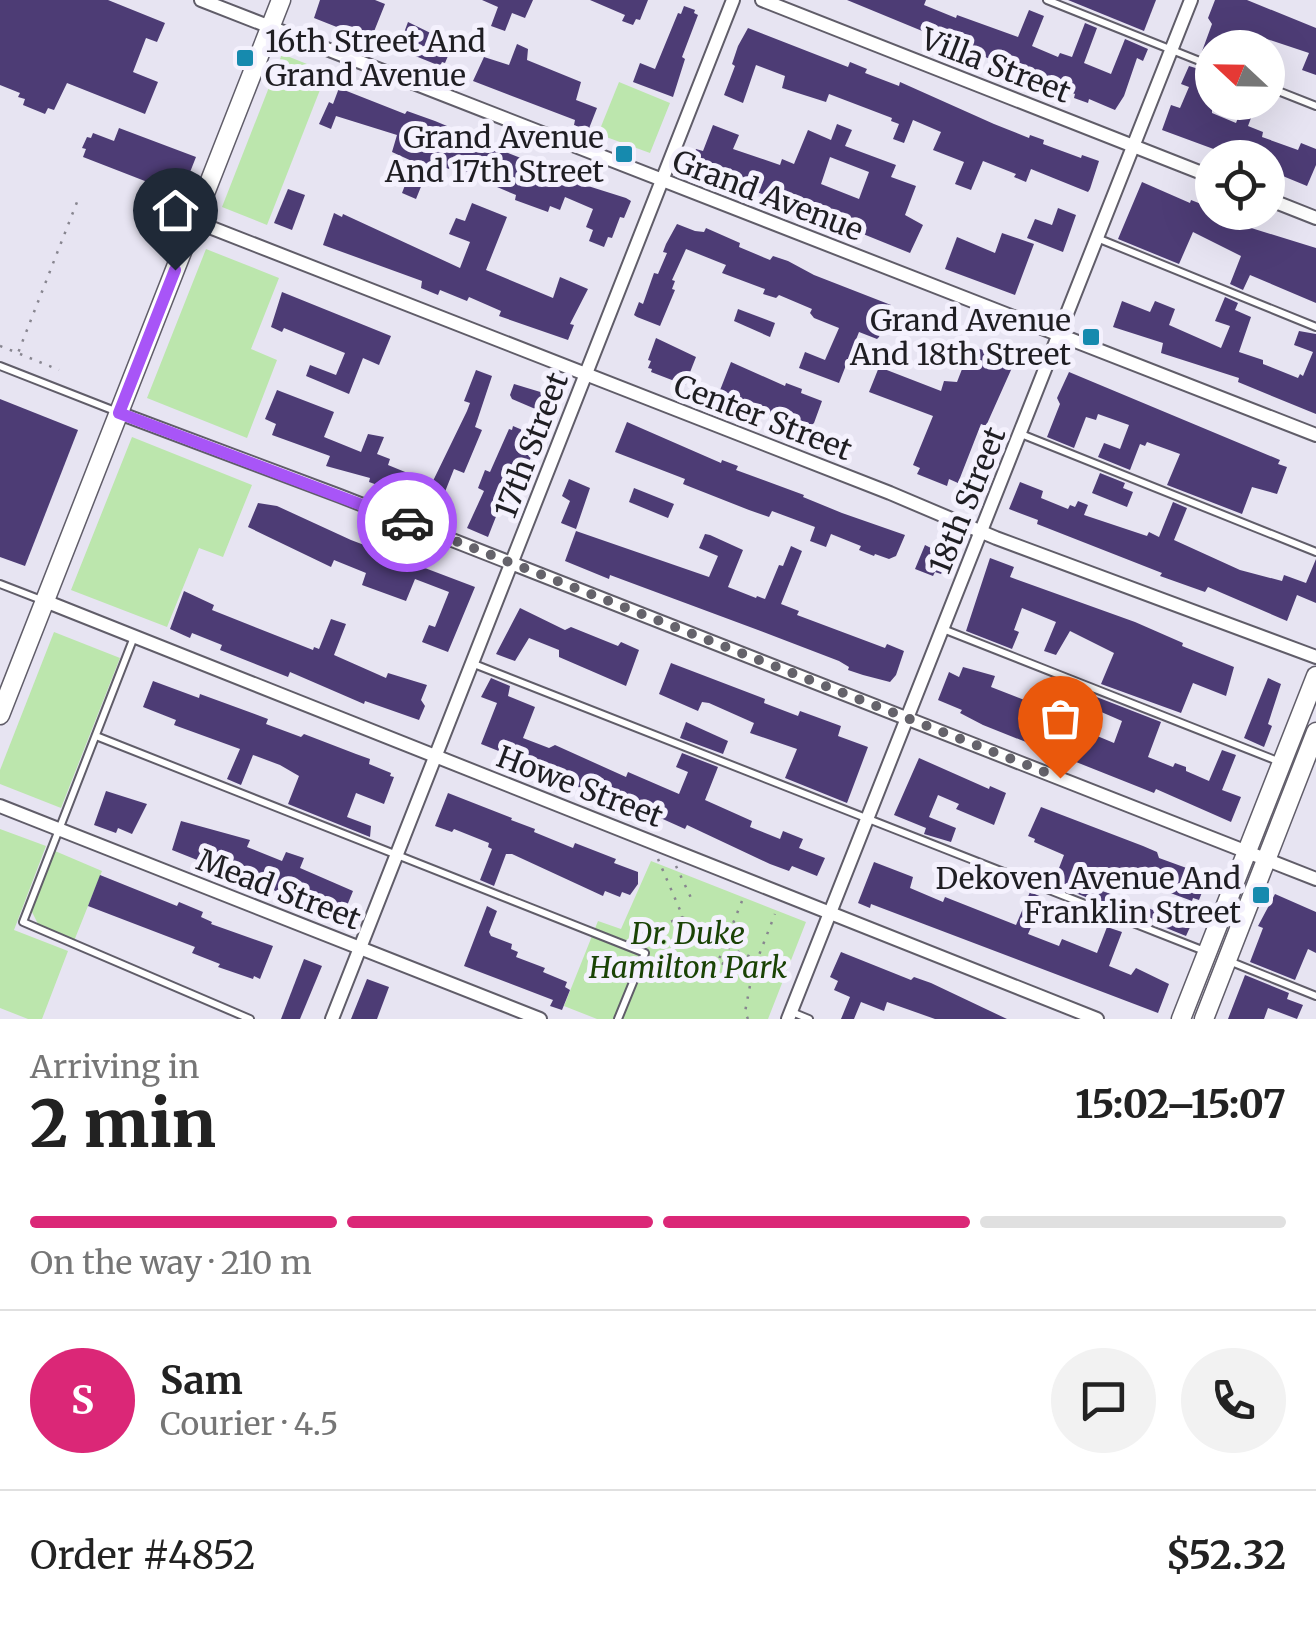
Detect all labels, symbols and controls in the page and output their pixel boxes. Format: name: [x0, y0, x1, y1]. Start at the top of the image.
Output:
street label: Villa Street: [915, 19, 1076, 111]
place label: 16th Street And Grand Avenue: [265, 22, 486, 94]
north arrow: [1195, 30, 1285, 120]
map controls: [1195, 30, 1285, 230]
marker: 16th Street And Grand Avenue: [234, 47, 256, 69]
place label: Grand Avenue And 17th Street: [384, 118, 604, 190]
button: locate: [1195, 140, 1285, 230]
street label: Grand Avenue: [667, 141, 869, 249]
marker: Grand Avenue And 17th Street: [613, 143, 635, 165]
pin: [133, 168, 218, 271]
icon: home: [148, 183, 203, 238]
place label: Grand Avenue And 18th Street: [849, 301, 1071, 373]
marker: Grand Avenue And 18th Street: [1080, 326, 1102, 348]
street label: Center Street: [669, 366, 858, 468]
street label: 17th Street: [486, 367, 576, 523]
street label: 18th Street: [920, 421, 1014, 579]
courier: [357, 472, 457, 572]
icon: car: [380, 495, 435, 550]
pin: [1018, 676, 1103, 779]
icon: bag: [1033, 691, 1088, 746]
street label: Howe Street: [492, 737, 669, 835]
street label: Mead Street: [192, 840, 367, 938]
place label: Dekoven Avenue And Franklin Street: [936, 859, 1241, 931]
marker: Dekoven Avenue And Franklin Street: [1250, 884, 1272, 906]
park label: Dr. Duke Hamilton Park: [588, 914, 788, 986]
text: Arriving in: [30, 1047, 199, 1087]
text: 15:02–15:07: [1075, 1081, 1286, 1128]
text: 2 min: [30, 1083, 216, 1165]
text: On the way · 210 m: [30, 1243, 312, 1283]
button: chat: [1051, 1348, 1156, 1453]
button: phone: [1181, 1348, 1286, 1453]
text: Sam: [160, 1357, 243, 1404]
text: S: [71, 1377, 94, 1424]
text: Courier · 4.5: [160, 1404, 338, 1444]
text: Order #4852: [30, 1532, 256, 1579]
text: $52.32: [1166, 1532, 1286, 1579]

